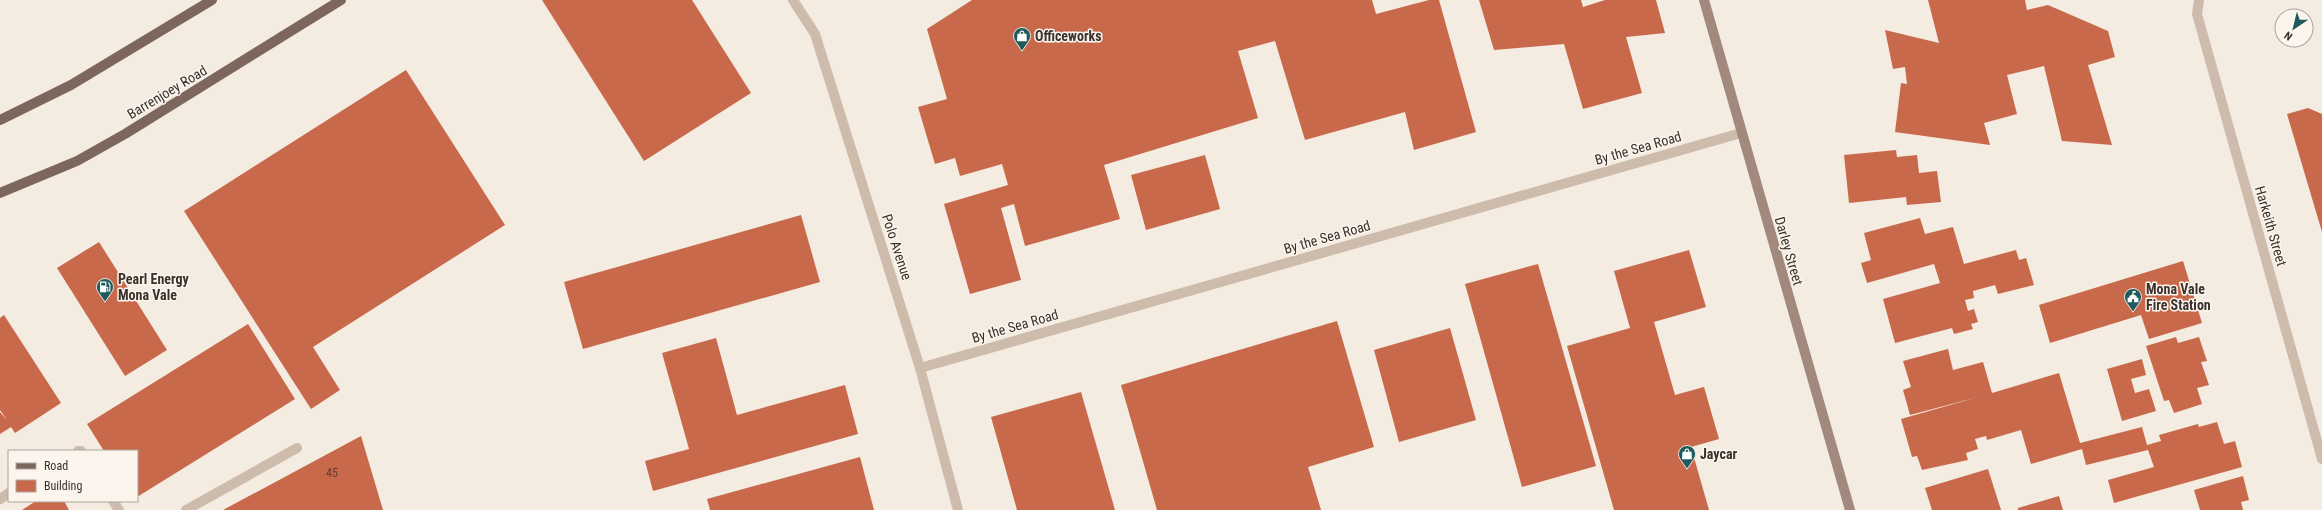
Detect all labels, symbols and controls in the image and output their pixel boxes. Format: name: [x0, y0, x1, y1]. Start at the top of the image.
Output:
north arrow: [2274, 8, 2314, 48]
shop icon: Officeworks: [1012, 26, 1032, 51]
place label: Officeworks: [1035, 28, 1102, 44]
text: N: [2282, 28, 2295, 43]
street label: Barrenjoey Road: [124, 62, 210, 122]
street label: By the Sea Road: [1593, 128, 1683, 168]
street label: Harkeith Street: [2252, 184, 2290, 268]
street label: Polo Avenue: [879, 212, 915, 282]
street label: Darley Street: [1772, 215, 1806, 287]
street label: By the Sea Road: [1282, 217, 1372, 257]
place label: Pearl Energy Mona Vale: [118, 271, 190, 303]
fuel station icon: Pearl Energy Mona Vale: [95, 277, 115, 302]
place label: Mona Vale Fire Station: [2146, 281, 2211, 313]
public building icon: Mona Vale Fire Station: [2123, 287, 2143, 312]
street label: By the Sea Road: [970, 306, 1060, 346]
shop icon: Jaycar: [1677, 444, 1697, 469]
place label: Jaycar: [1700, 446, 1738, 462]
legend: [8, 450, 138, 502]
text: Road: [44, 459, 68, 473]
house number: 45: [326, 466, 338, 480]
text: Building: [44, 479, 82, 493]

